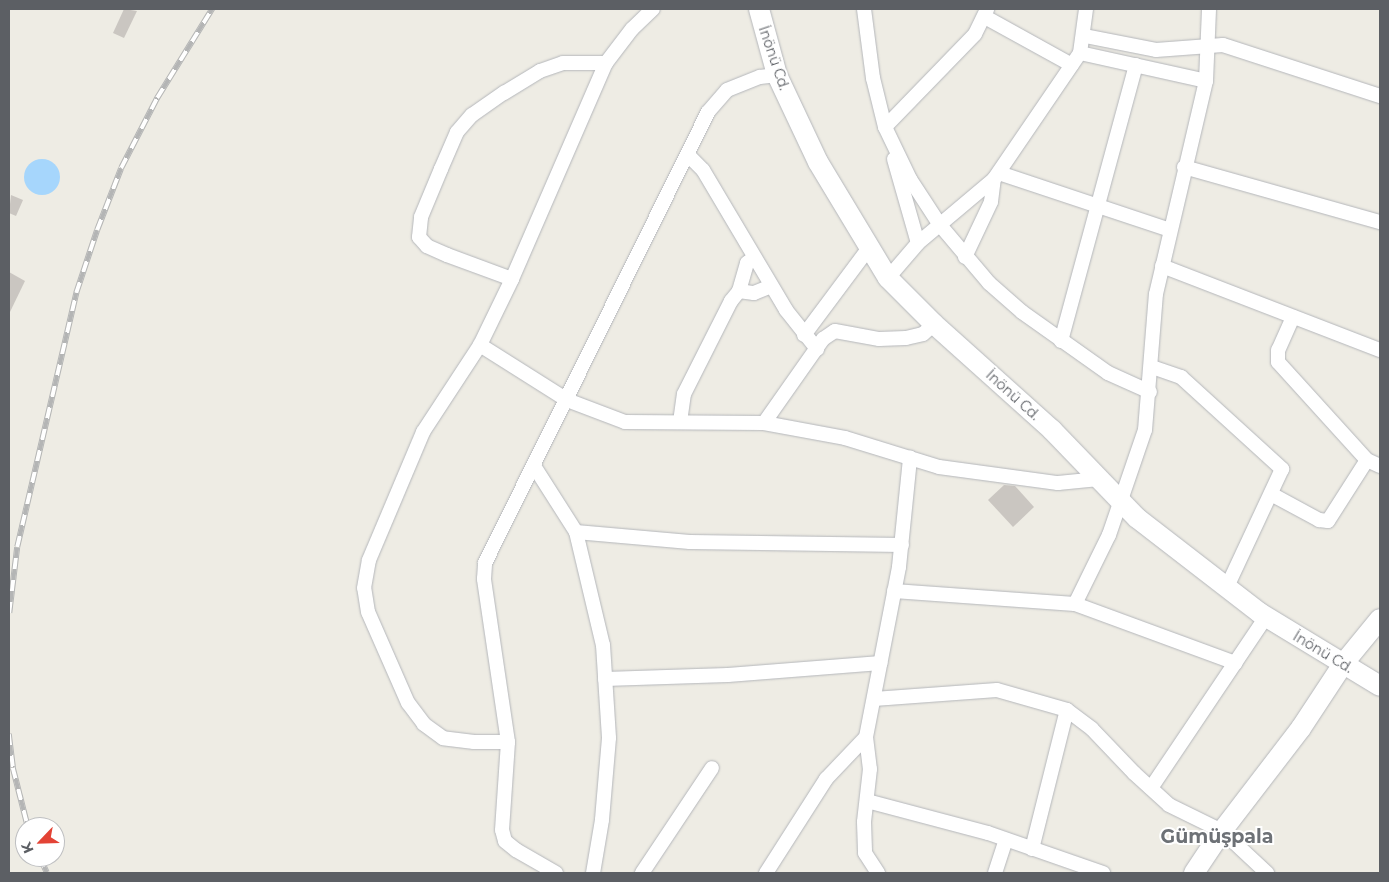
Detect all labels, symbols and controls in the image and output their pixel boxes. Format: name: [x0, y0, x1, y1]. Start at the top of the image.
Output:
street label: İnönü Cd.: [755, 24, 793, 92]
street label: İnönü Cd.: [982, 366, 1044, 424]
street label: İnönü Cd.: [1290, 628, 1356, 676]
north arrow: [15, 817, 65, 867]
district label: Gümüşpala: [1161, 826, 1273, 848]
text: K: [17, 839, 38, 856]

